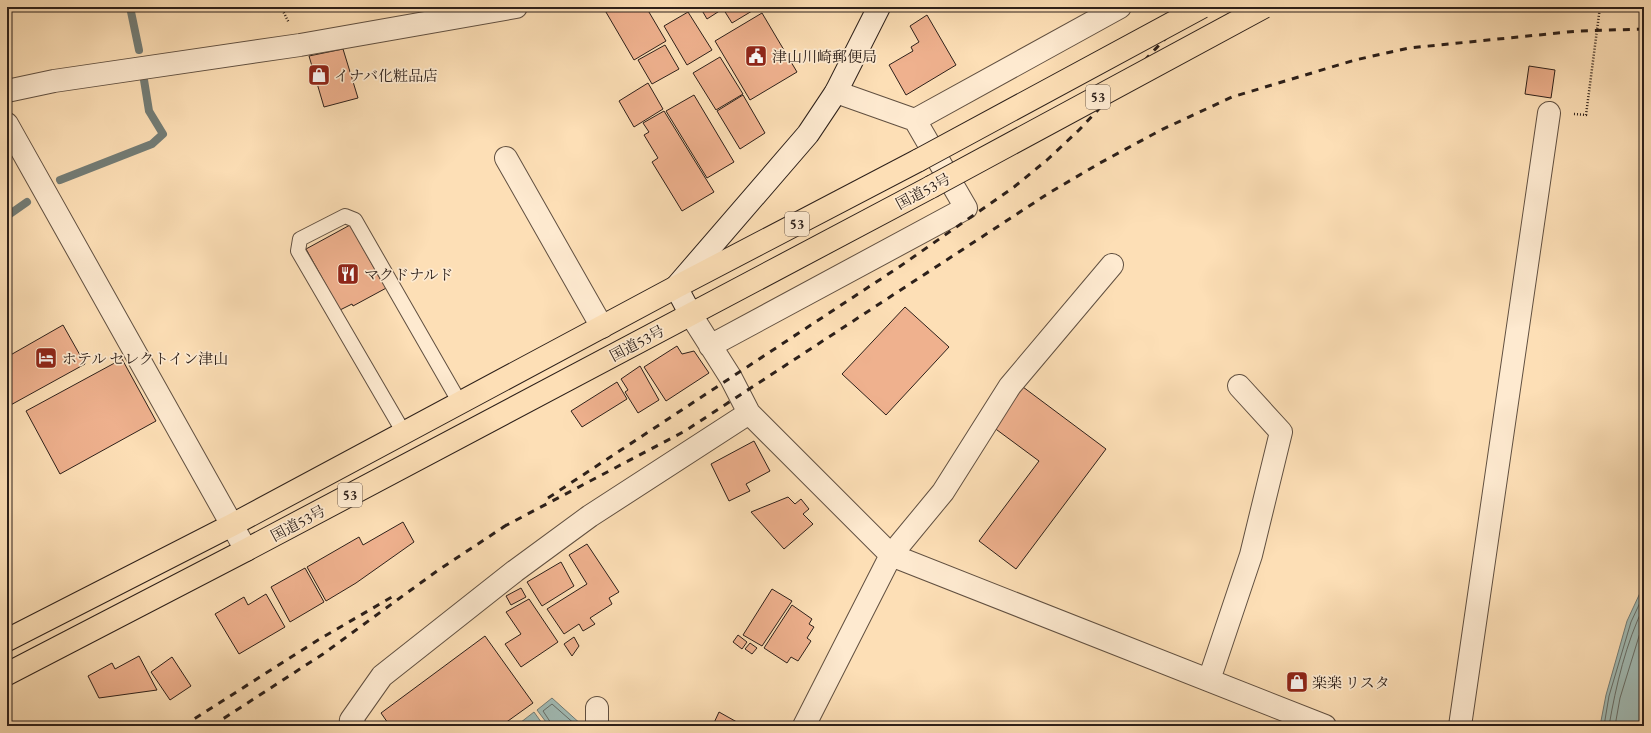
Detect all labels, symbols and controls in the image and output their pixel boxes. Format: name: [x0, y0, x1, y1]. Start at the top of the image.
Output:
public building icon: 津山川崎郵便局: [743, 43, 769, 69]
place label: 津山川崎郵便局: [772, 47, 877, 66]
shop icon: イナバ化粧品店: [306, 62, 332, 88]
place label: イナバ化粧品店: [334, 66, 438, 85]
road number: 53: [1086, 85, 1110, 109]
street label: 国道53号: [892, 169, 954, 213]
road number: 53: [785, 212, 809, 236]
restaurant icon: マクドナルド: [335, 261, 361, 287]
place label: マクドナルド: [364, 265, 453, 284]
street label: 国道53号: [606, 321, 668, 365]
hotel icon: ホテル セレクトイン津山: [33, 345, 59, 371]
place label: ホテル セレクトイン津山: [62, 349, 228, 368]
road number: 53: [338, 483, 362, 507]
street label: 国道53号: [267, 501, 329, 545]
shop icon: 楽楽 リスタ: [1284, 669, 1310, 695]
place label: 楽楽 リスタ: [1312, 673, 1390, 692]

